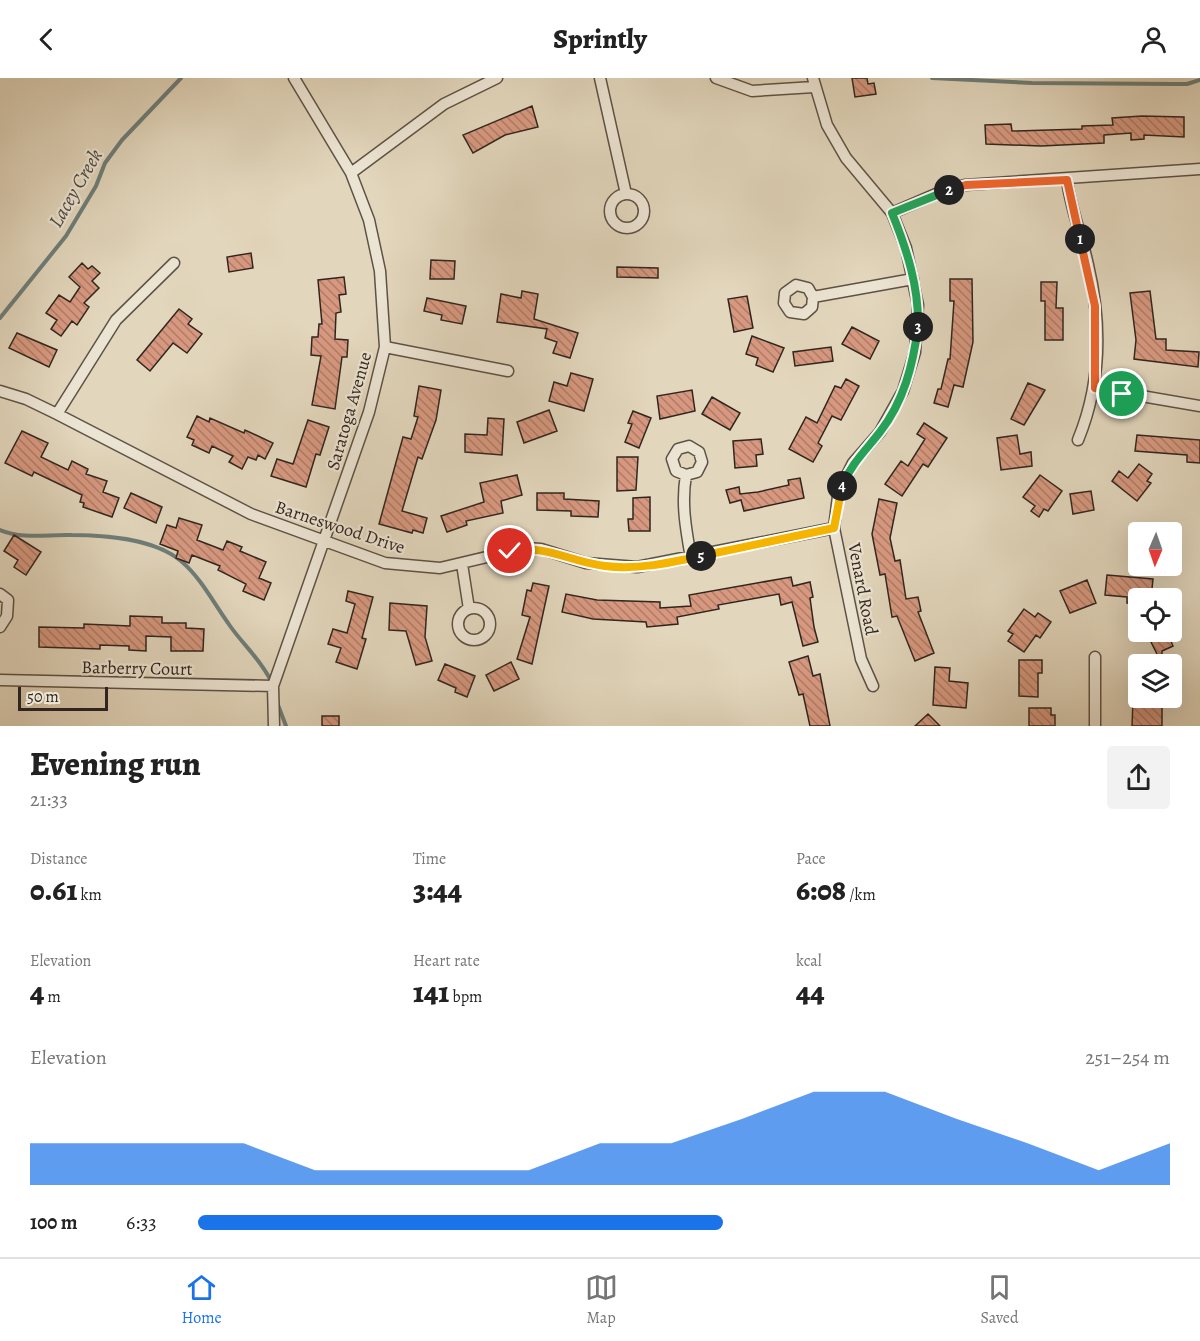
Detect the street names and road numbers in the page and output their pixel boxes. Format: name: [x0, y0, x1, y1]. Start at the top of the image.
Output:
street label: Saratoga Avenue: [321, 349, 377, 473]
street label: Barneswood Drive: [272, 495, 408, 559]
street label: Venard Road: [842, 540, 884, 637]
street label: Barberry Court: [81, 655, 193, 681]

